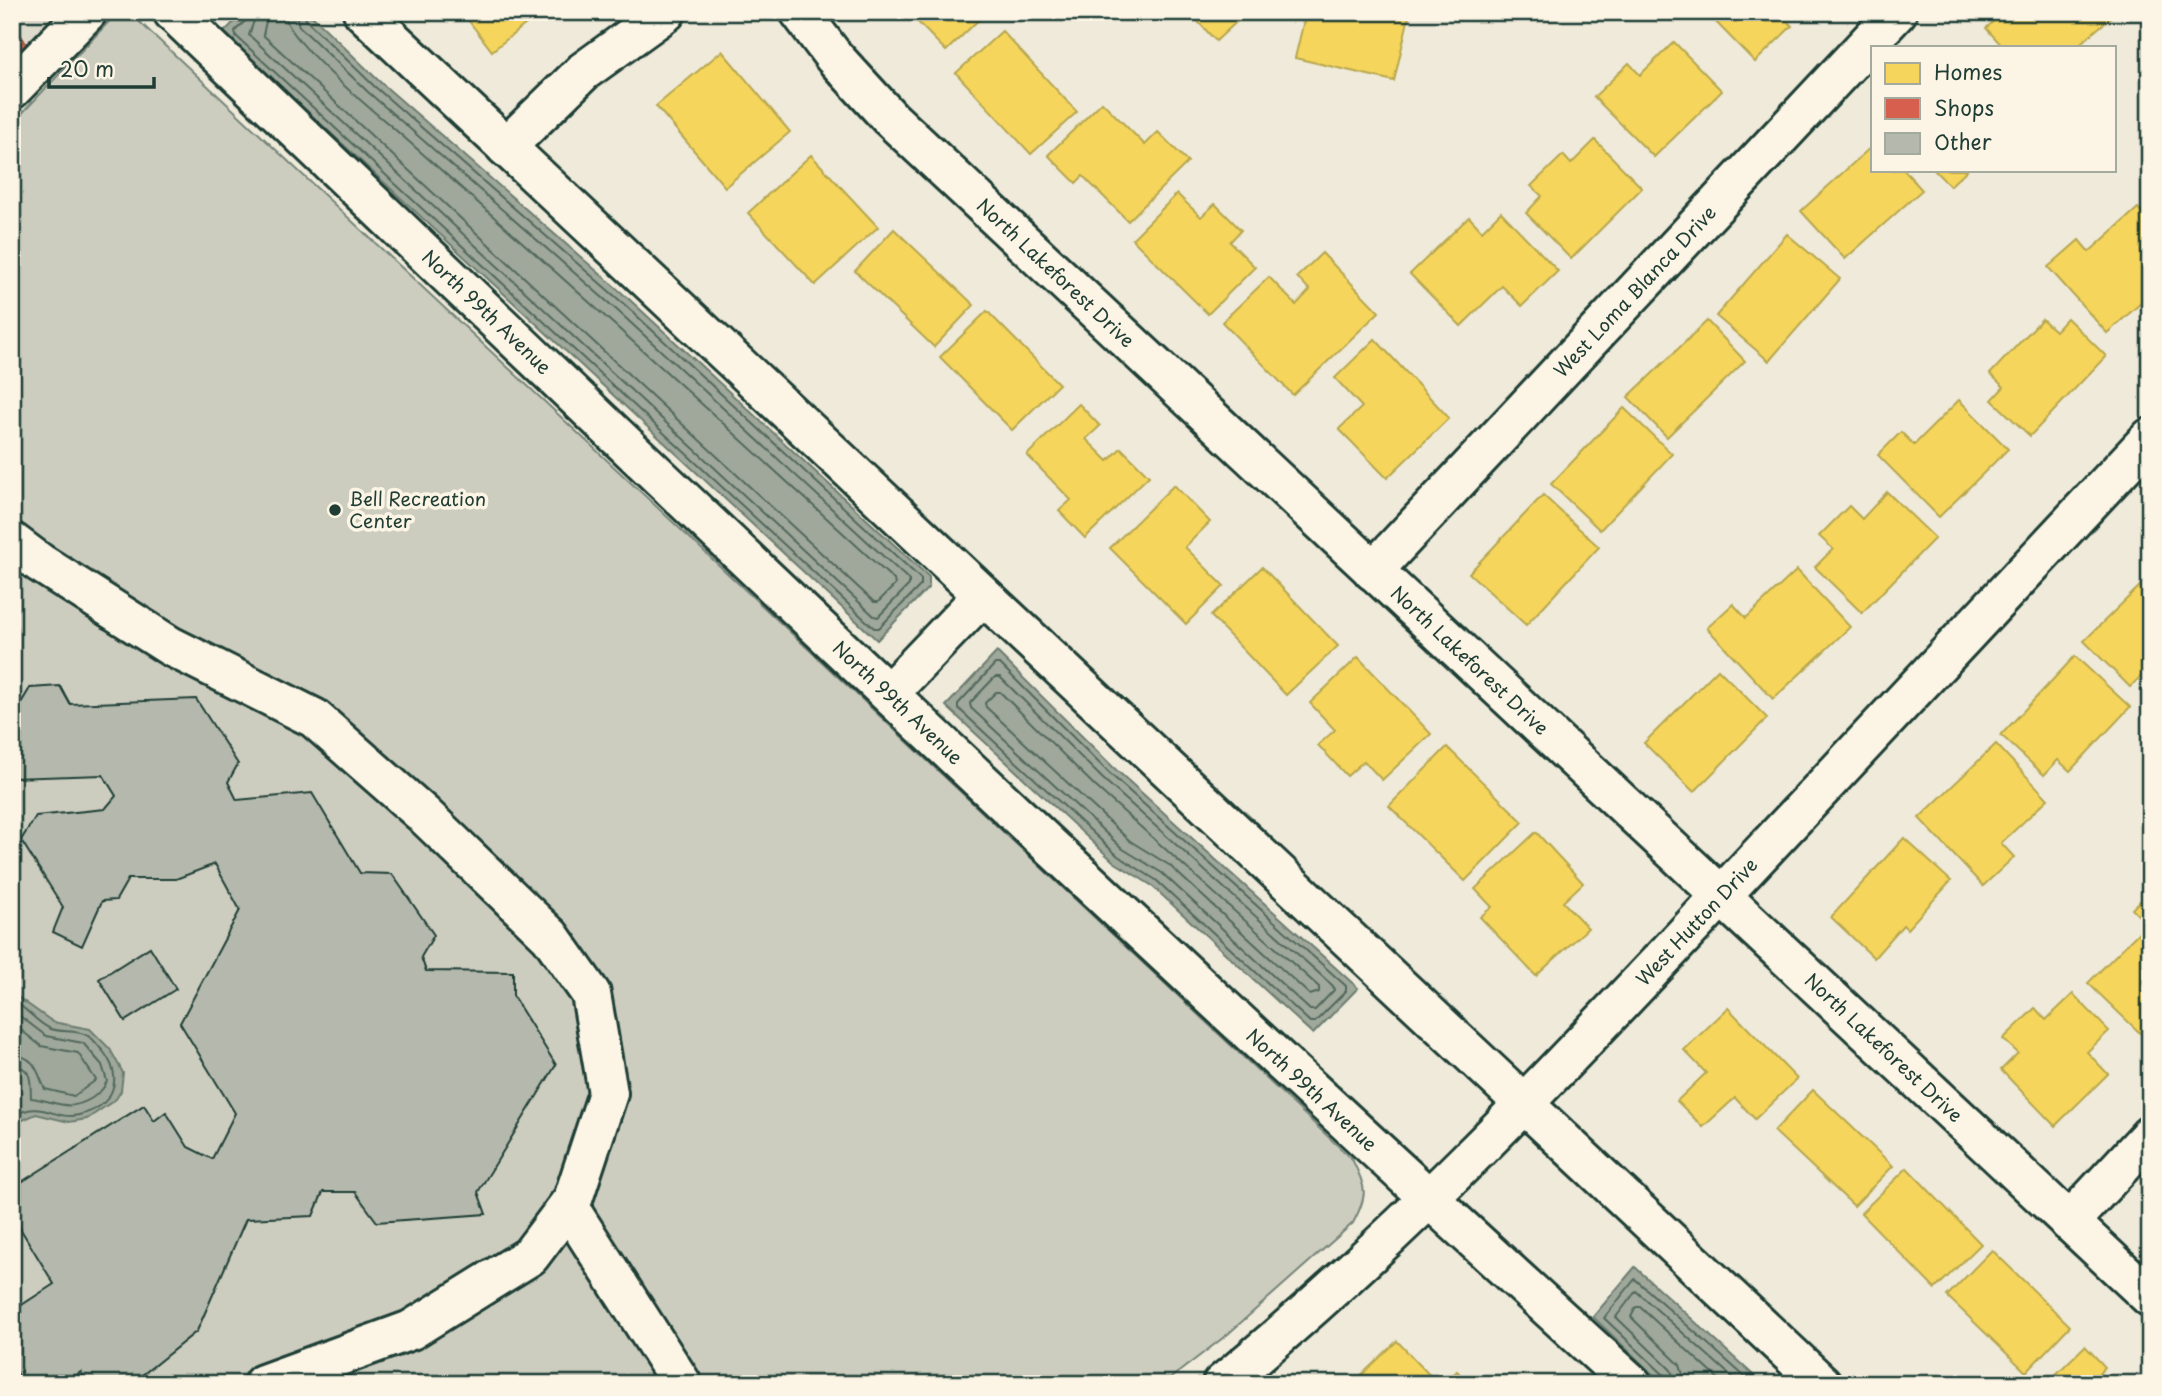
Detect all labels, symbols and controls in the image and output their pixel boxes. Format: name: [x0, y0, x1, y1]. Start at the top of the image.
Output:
scale bar: [49, 46, 154, 90]
legend: [1871, 46, 2116, 172]
text: 20 m: [60, 52, 114, 84]
text: Homes: [1934, 55, 2002, 87]
text: Shops: [1934, 91, 1994, 123]
text: Other: [1934, 125, 1992, 157]
street label: North Lakeforest Drive: [971, 191, 1142, 353]
street label: West Loma Blanca Drive: [1547, 199, 1722, 383]
street label: North 99th Avenue: [416, 243, 558, 380]
place label: Bell Recreation Center: [349, 484, 486, 534]
marker: Bell Recreation Center: [327, 502, 343, 518]
street label: North Lakeforest Drive: [1385, 579, 1556, 741]
street label: North 99th Avenue: [827, 633, 970, 770]
street label: West Hutton Drive: [1629, 851, 1763, 992]
street label: North Lakeforest Drive: [1799, 966, 1970, 1128]
street label: North 99th Avenue: [1241, 1021, 1384, 1157]

